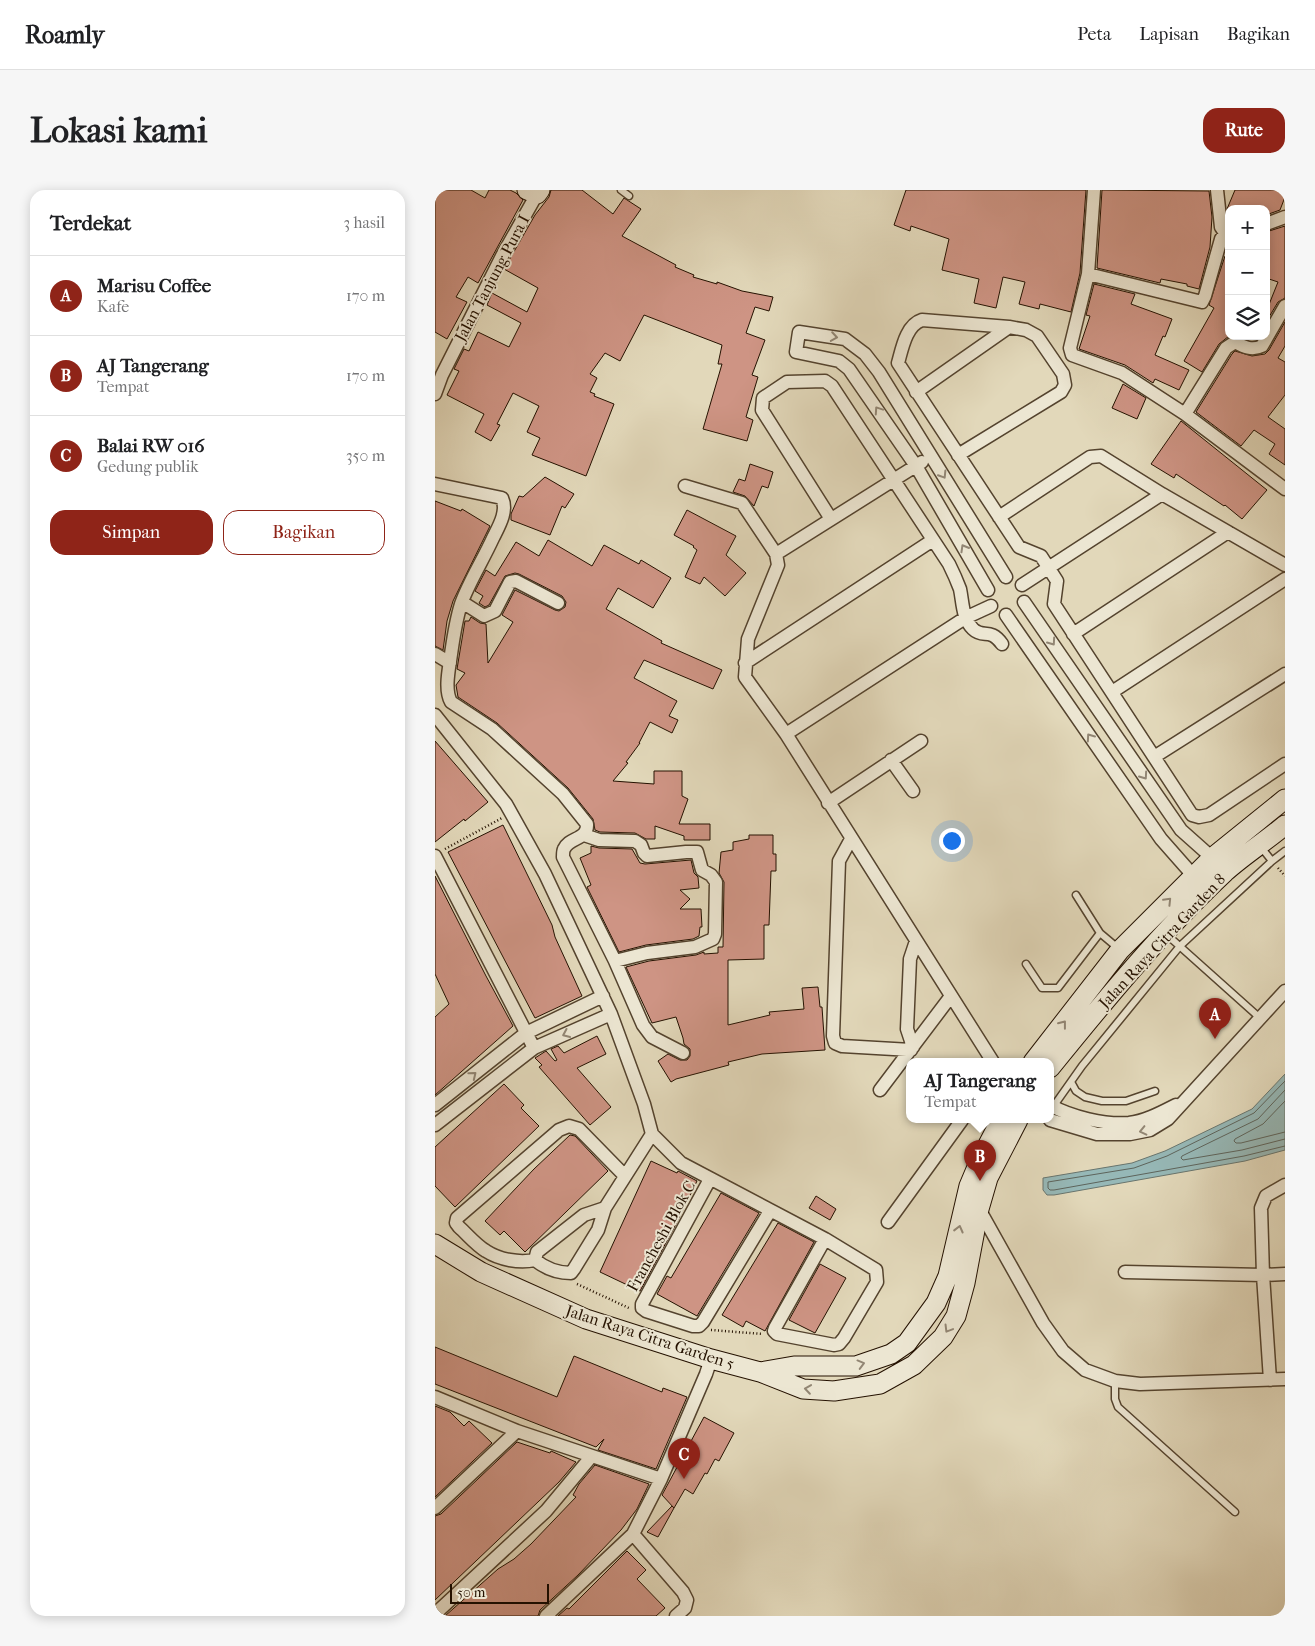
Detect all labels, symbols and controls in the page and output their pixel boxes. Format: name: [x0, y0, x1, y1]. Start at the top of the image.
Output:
text: Roamly: [25, 21, 104, 49]
text: Peta: [1077, 24, 1111, 45]
text: Lapisan: [1139, 24, 1199, 45]
text: Bagikan: [1227, 24, 1290, 45]
button: Rute: [1203, 108, 1285, 153]
text: Lokasi kami: [30, 110, 207, 151]
map controls: [1225, 205, 1270, 340]
button: +: [1225, 205, 1270, 250]
text: Terdekat: [50, 211, 131, 235]
street label: Jalan Tanjung Pura I: [450, 211, 533, 346]
text: 3 hasil: [344, 213, 385, 232]
button: −: [1225, 250, 1270, 295]
text: Marisu Coffee: [97, 275, 211, 297]
text: A: [61, 286, 71, 305]
text: 170 m: [346, 286, 385, 305]
button: layers: [1225, 295, 1270, 340]
text: Kafe: [97, 297, 129, 316]
one-way arrow: [830, 332, 839, 342]
text: AJ Tangerang: [97, 355, 209, 377]
text: B: [61, 366, 71, 385]
text: 170 m: [346, 366, 385, 385]
text: Tempat: [97, 377, 149, 396]
one-way arrow: [875, 406, 884, 415]
text: Balai RW 016: [97, 435, 205, 457]
text: C: [61, 446, 71, 465]
text: 350 m: [346, 446, 385, 465]
text: Gedung publik: [97, 457, 198, 476]
one-way arrow: [937, 469, 947, 478]
button: Simpan: [50, 510, 213, 555]
button: Bagikan: [223, 510, 385, 555]
one-way arrow: [960, 544, 970, 553]
one-way arrow: [1046, 636, 1055, 646]
one-way arrow: [1087, 733, 1096, 743]
one-way arrow: [1138, 770, 1147, 780]
your location: [939, 828, 965, 854]
street label: Jalan Raya Citra Garden 8: [1093, 870, 1229, 1014]
one-way arrow: [1163, 897, 1172, 906]
pin: A: [1199, 998, 1231, 1039]
one-way arrow: [1057, 1021, 1065, 1030]
one-way arrow: [562, 1027, 571, 1038]
popup: [906, 1058, 1054, 1123]
text: AJ Tangerang: [924, 1070, 1036, 1092]
one-way arrow: [467, 1072, 476, 1080]
text: Tempat: [924, 1092, 977, 1111]
one-way arrow: [1138, 1125, 1147, 1136]
pin: B: [964, 1140, 996, 1181]
street label: Francheshi Blok C: [623, 1177, 699, 1295]
one-way arrow: [953, 1224, 964, 1233]
street label: Jalan Raya Citra Garden 5: [561, 1300, 737, 1373]
one-way arrow: [944, 1323, 954, 1332]
one-way arrow: [856, 1359, 865, 1370]
one-way arrow: [803, 1384, 812, 1394]
pin: C: [668, 1438, 700, 1479]
scale bar: [450, 1581, 549, 1604]
text: 50 m: [457, 1584, 485, 1601]

